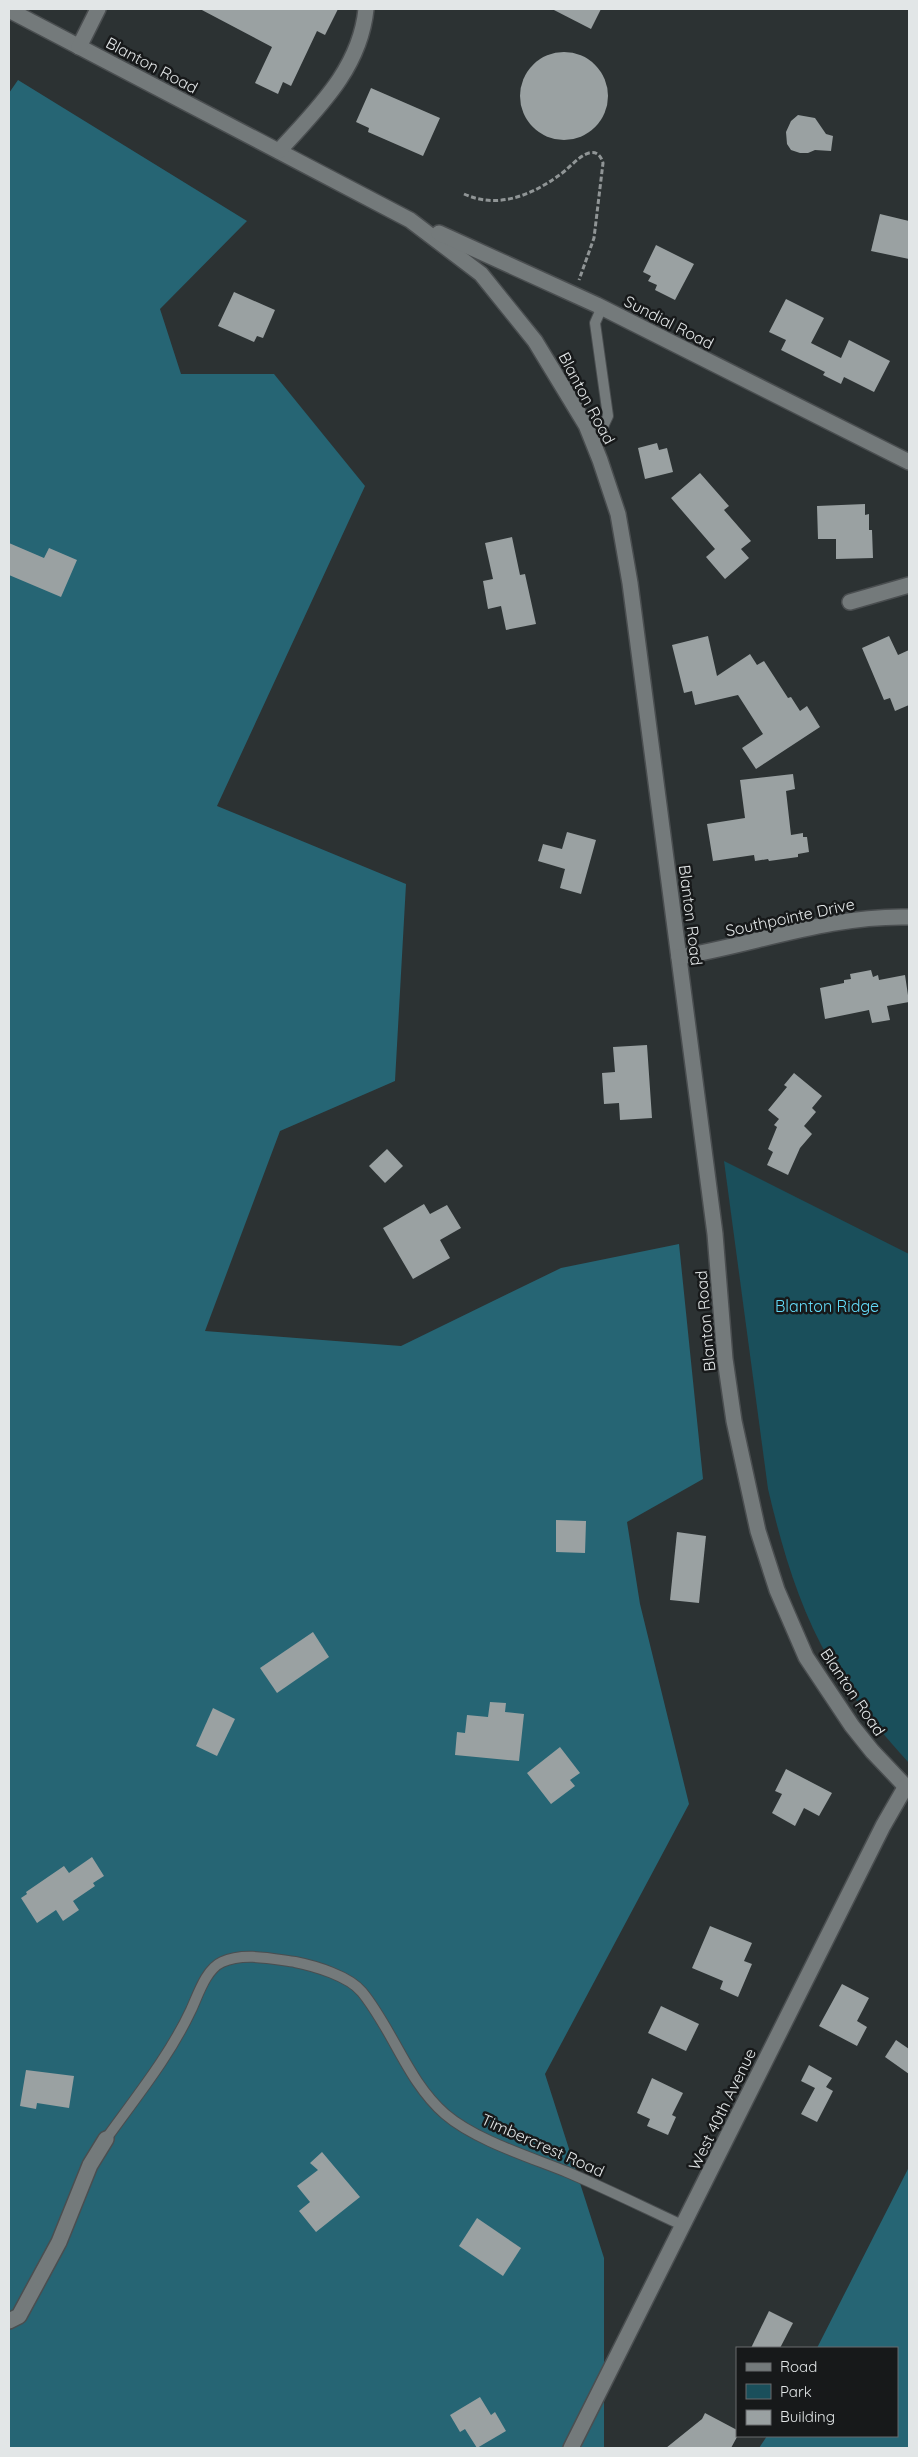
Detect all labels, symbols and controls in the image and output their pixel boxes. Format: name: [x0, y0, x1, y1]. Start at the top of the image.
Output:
street label: Blanton Road: [103, 32, 201, 98]
street label: Sundial Road: [621, 291, 717, 353]
street label: Blanton Road: [554, 349, 620, 447]
street label: Blanton Road: [675, 864, 707, 966]
street label: Southpointe Drive: [724, 894, 856, 940]
street label: Blanton Road: [691, 1270, 719, 1372]
park label: Blanton Ridge: [775, 1296, 879, 1316]
street label: Blanton Road: [816, 1644, 890, 1740]
street label: West 40th Avenue: [684, 2045, 760, 2173]
street label: Timbercrest Road: [478, 2109, 608, 2181]
legend: [736, 2347, 898, 2437]
text: Road: [780, 2357, 817, 2376]
text: Park: [780, 2382, 812, 2401]
text: Building: [780, 2407, 835, 2426]

